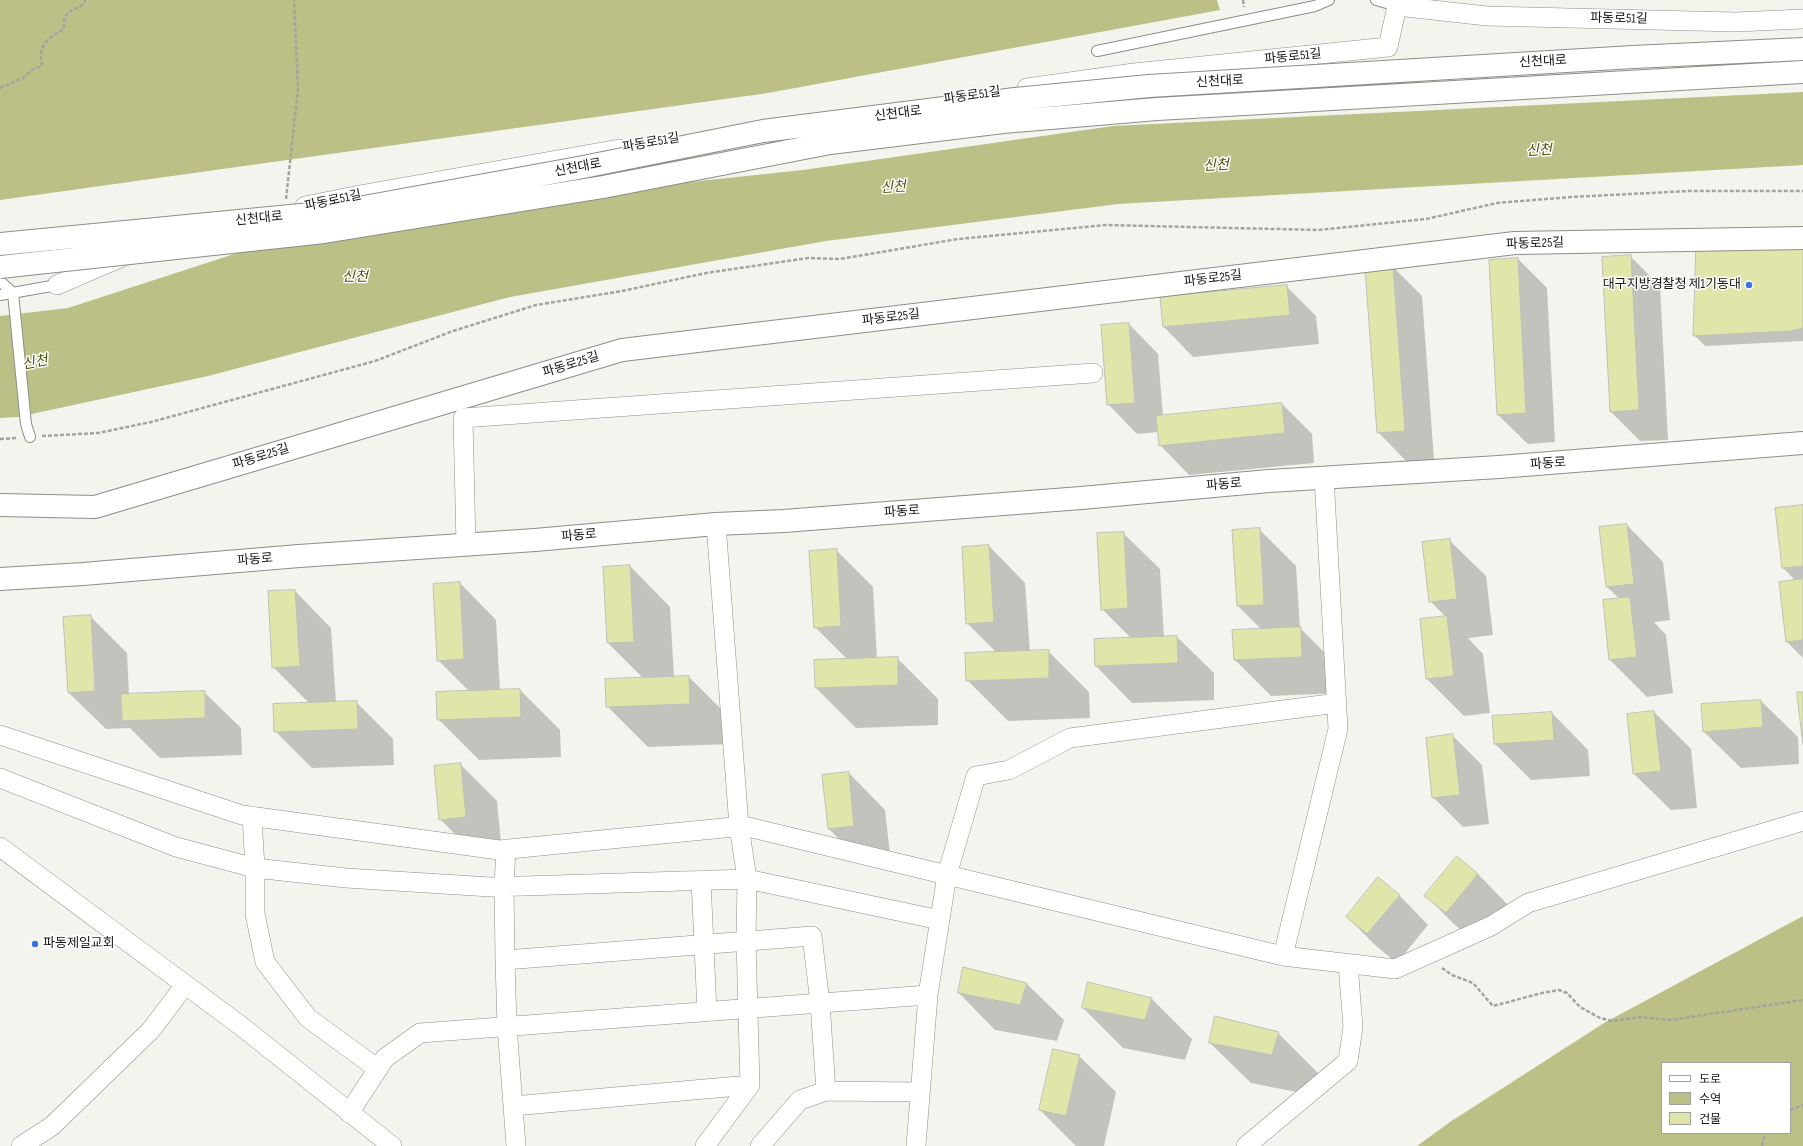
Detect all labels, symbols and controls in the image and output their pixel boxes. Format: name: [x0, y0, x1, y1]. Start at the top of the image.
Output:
street label: 파동로51길: [1590, 11, 1648, 27]
street label: 파동로51길: [1264, 46, 1322, 68]
street label: 신천대로: [1519, 53, 1567, 71]
street label: 신천대로: [1196, 73, 1244, 91]
street label: 파동로51길: [942, 84, 1002, 108]
street label: 신천대로: [873, 103, 923, 125]
street label: 파동로51길: [621, 130, 681, 156]
water label: 신천: [1526, 142, 1552, 160]
street label: 신천대로: [553, 156, 603, 180]
water label: 신천: [1203, 157, 1229, 175]
water label: 신천: [880, 179, 906, 197]
street label: 파동로51길: [303, 187, 363, 215]
street label: 신천대로: [234, 209, 284, 229]
street label: 파동로25길: [1506, 235, 1564, 253]
street label: 파동로25길: [1183, 268, 1243, 290]
water label: 신천: [342, 269, 368, 285]
place label: 대구지방경찰청 제1기동대: [1603, 277, 1741, 293]
marker: 대구지방경찰청 제1기동대: [1744, 280, 1754, 290]
street label: 파동로25길: [861, 307, 921, 329]
street label: 파동로25길: [541, 349, 601, 381]
water label: 신천: [21, 352, 49, 374]
street label: 파동로25길: [231, 441, 291, 473]
street label: 파동로: [1530, 455, 1566, 473]
street label: 파동로: [1205, 476, 1243, 494]
street label: 파동로: [884, 503, 920, 521]
street label: 파동로: [560, 527, 598, 545]
street label: 파동로: [236, 551, 274, 569]
place label: 파동제일교회: [43, 936, 115, 952]
marker: 파동제일교회: [30, 939, 40, 949]
legend: [1661, 1062, 1791, 1134]
text: 도로: [1699, 1072, 1721, 1087]
text: 수역: [1699, 1092, 1721, 1107]
text: 건물: [1699, 1112, 1721, 1127]

